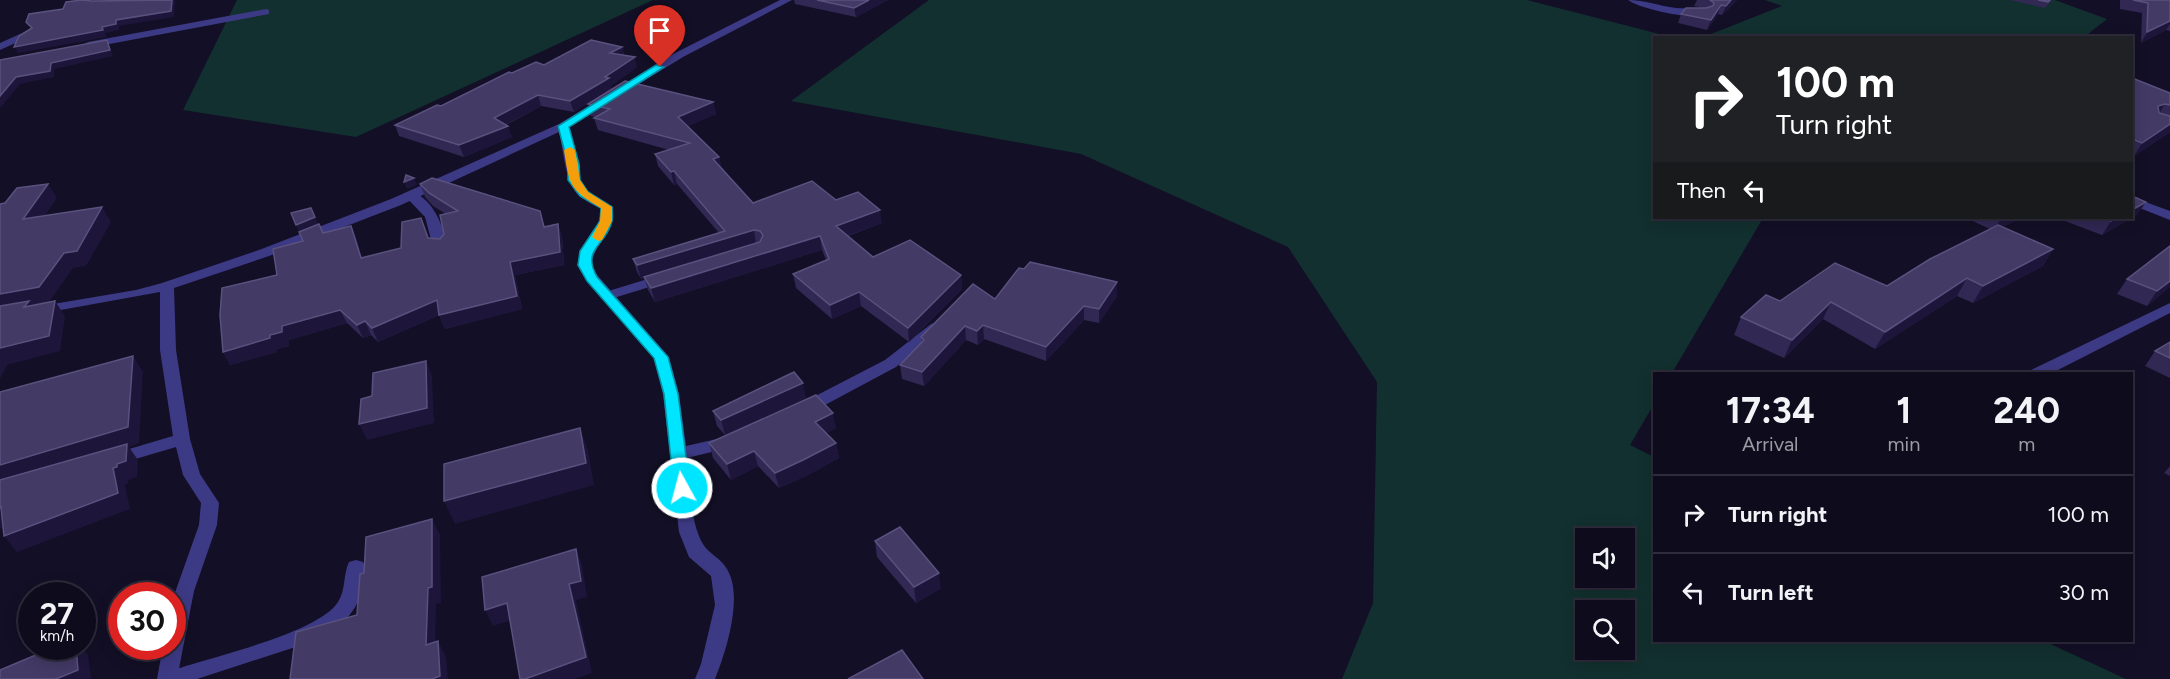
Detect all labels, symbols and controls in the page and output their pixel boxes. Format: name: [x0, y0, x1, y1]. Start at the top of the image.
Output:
pin: [634, 5, 685, 67]
icon: arrive: [643, 14, 676, 47]
text: 100 m: [1776, 57, 1895, 108]
icon: right: [1677, 60, 1755, 138]
text: Turn right: [1776, 108, 1892, 141]
icon: left: [1738, 174, 1771, 207]
text: Then: [1677, 177, 1726, 204]
text: 17:34: [1726, 389, 1815, 432]
text: 1: [1896, 389, 1912, 432]
text: 240: [1993, 389, 2060, 432]
text: Arrival: [1742, 432, 1798, 456]
text: min: [1888, 432, 1920, 456]
text: m: [2018, 432, 2035, 456]
position arrow: [650, 456, 714, 520]
icon: right: [1677, 498, 1710, 531]
text: Turn right: [1728, 501, 1827, 528]
text: 100 m: [2048, 501, 2109, 528]
map controls: [1575, 528, 1635, 660]
button: sound: [1575, 528, 1635, 588]
icon: left: [1677, 576, 1710, 609]
text: Turn left: [1728, 579, 1814, 606]
text: 30 m: [2059, 579, 2109, 606]
speed limit sign: 30: [108, 582, 186, 660]
text: 27: [40, 595, 74, 632]
button: search: [1575, 600, 1635, 660]
text: km/h: [40, 627, 74, 645]

